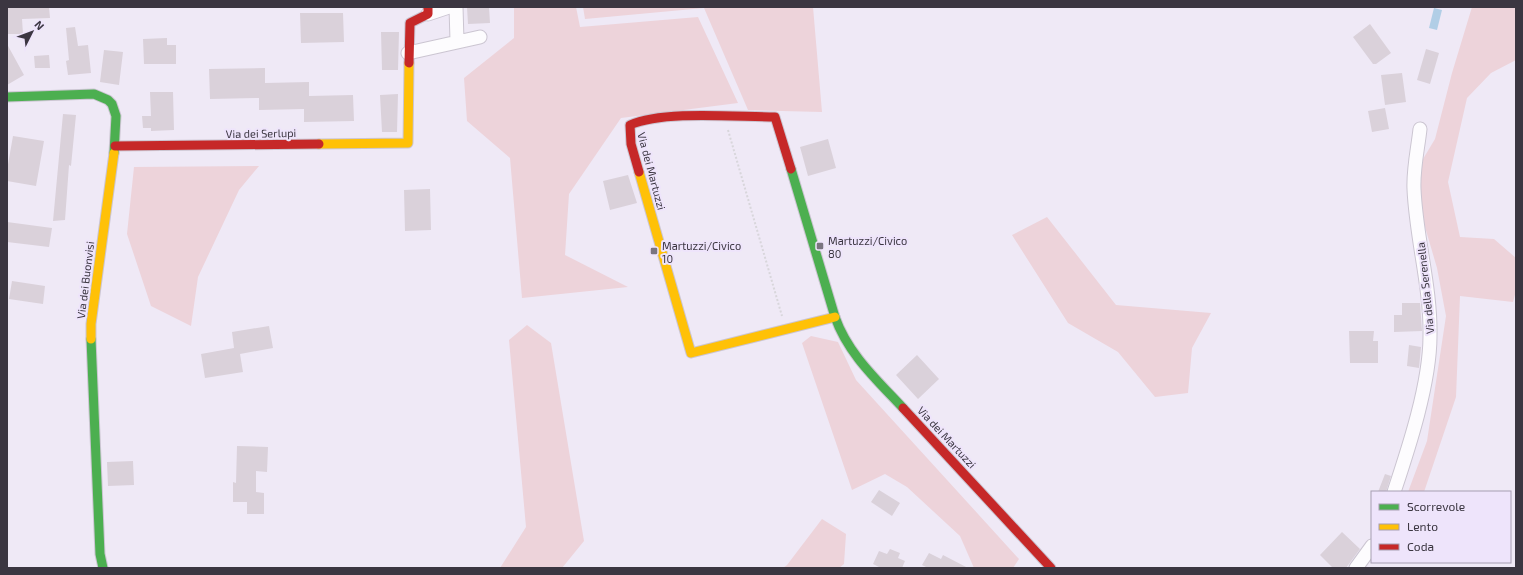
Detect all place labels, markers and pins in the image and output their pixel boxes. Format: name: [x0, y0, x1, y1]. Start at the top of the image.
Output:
place label: Martuzzi/Civico 80: [828, 234, 907, 260]
place label: Martuzzi/Civico 10: [662, 239, 741, 265]
marker: Martuzzi/Civico 80: [815, 241, 825, 251]
marker: Martuzzi/Civico 10: [649, 246, 659, 256]

